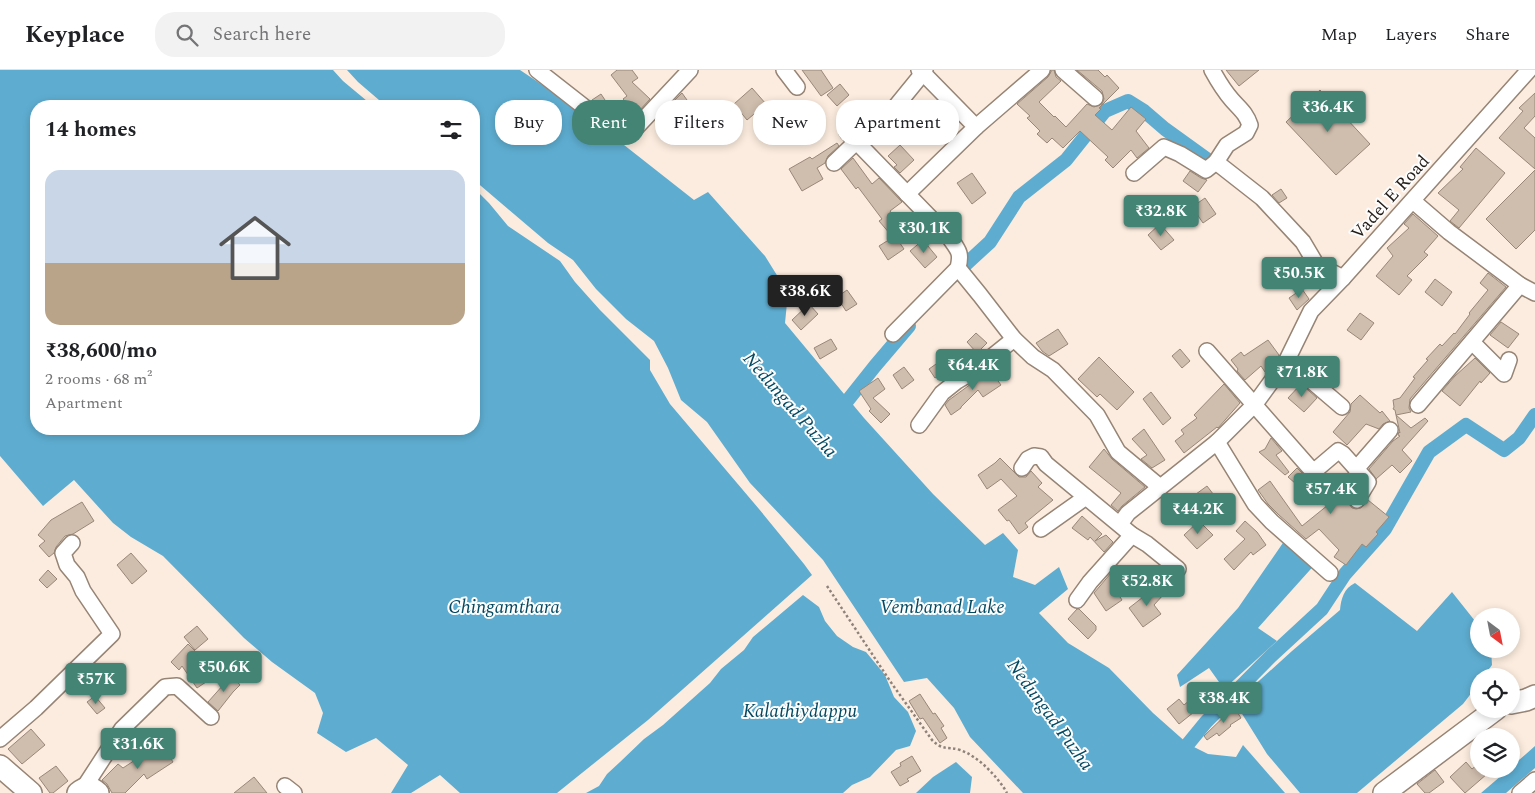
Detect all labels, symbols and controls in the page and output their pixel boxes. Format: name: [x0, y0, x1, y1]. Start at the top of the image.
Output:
search box: [155, 12, 505, 57]
text: Keyplace: [25, 17, 125, 53]
text: Search here: [213, 20, 311, 49]
icon: search: [173, 21, 201, 49]
text: Map: [1321, 21, 1357, 48]
text: Layers: [1385, 21, 1437, 48]
text: Share: [1465, 21, 1510, 48]
pin: ₹36.4K: [1287, 90, 1369, 133]
text: ₹36.4K: [1302, 95, 1354, 119]
chip: Buy: [495, 100, 562, 145]
chip: Rent: [572, 100, 645, 145]
chip: Filters: [655, 100, 743, 145]
chip: New: [753, 100, 826, 145]
chip: Apartment: [836, 100, 959, 145]
text: 14 homes: [45, 114, 137, 146]
icon: filters: [437, 116, 465, 144]
street label: Vadel E Road: [1345, 149, 1436, 246]
pin: ₹32.8K: [1120, 194, 1202, 237]
text: ₹32.8K: [1135, 199, 1187, 223]
icon: home: [210, 203, 300, 293]
pin: ₹30.1K: [883, 212, 965, 254]
text: ₹30.1K: [898, 216, 950, 240]
pin: ₹50.5K: [1258, 256, 1340, 299]
text: ₹50.5K: [1273, 261, 1325, 285]
pin: ₹38.6K: [764, 274, 846, 317]
text: ₹38.6K: [779, 279, 831, 303]
text: ₹38,600/mo: [45, 335, 157, 367]
water label: Nedungad Puzha: [736, 346, 844, 465]
pin: ₹64.4K: [932, 348, 1014, 391]
text: ₹64.4K: [947, 353, 999, 377]
pin: ₹71.8K: [1261, 356, 1343, 398]
text: ₹71.8K: [1276, 360, 1328, 384]
text: 2 rooms · 68 m²: [45, 367, 152, 391]
text: Apartment: [45, 391, 123, 415]
pin: ₹57.4K: [1290, 472, 1372, 515]
text: ₹57.4K: [1305, 477, 1357, 501]
pin: ₹44.2K: [1157, 492, 1239, 535]
text: ₹44.2K: [1172, 497, 1224, 521]
pin: ₹52.8K: [1106, 564, 1188, 607]
text: ₹52.8K: [1121, 569, 1173, 593]
water label: Chingamthara: [448, 593, 560, 622]
water label: Vembanad Lake: [879, 593, 1005, 622]
north arrow: [1470, 608, 1520, 658]
map controls: [1470, 608, 1520, 778]
pin: ₹50.6K: [183, 650, 265, 693]
water label: Nedungad Puzha: [999, 653, 1101, 777]
text: ₹50.6K: [198, 655, 250, 679]
pin: ₹57K: [66, 662, 126, 705]
text: ₹57K: [76, 667, 116, 691]
button: locate: [1470, 668, 1520, 718]
pin: ₹38.4K: [1183, 682, 1265, 724]
text: ₹38.4K: [1198, 686, 1250, 710]
water label: Kalathiydappu: [743, 697, 857, 726]
pin: ₹31.6K: [97, 728, 179, 770]
button: layers: [1470, 728, 1520, 778]
text: ₹31.6K: [112, 732, 164, 756]

